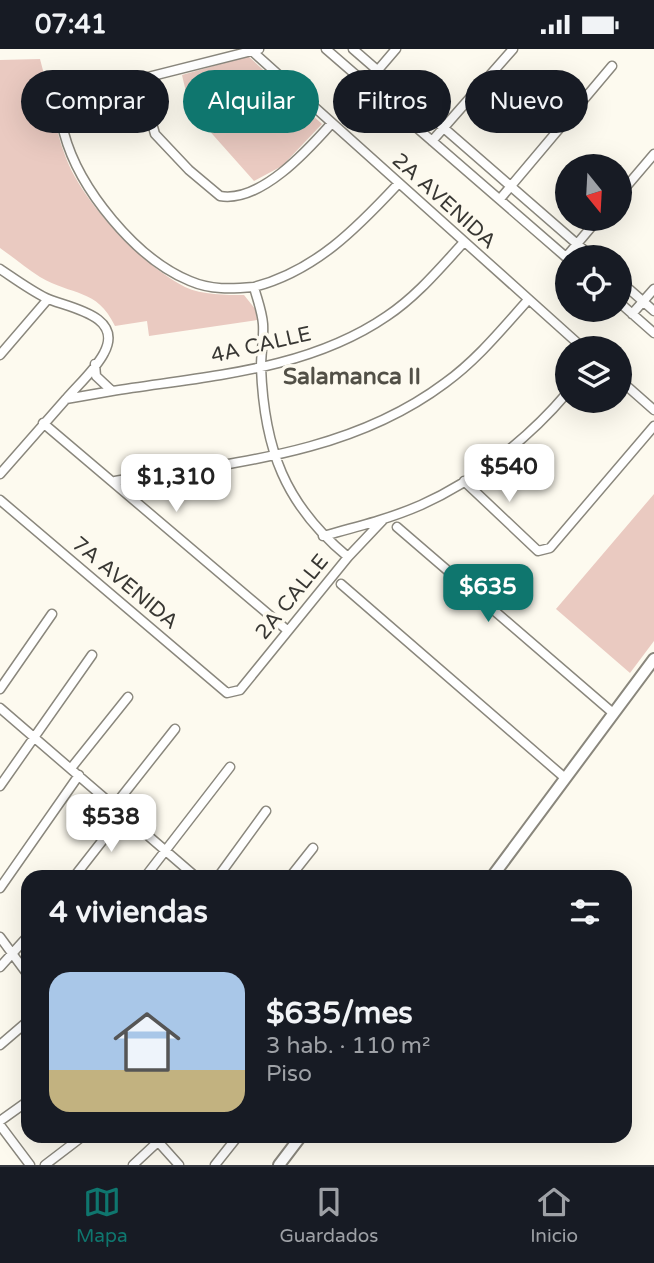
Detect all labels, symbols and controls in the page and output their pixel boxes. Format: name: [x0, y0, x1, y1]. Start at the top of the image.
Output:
text: 07:41: [35, 9, 107, 40]
chip: Comprar: [21, 70, 169, 133]
chip: Alquilar: [183, 70, 319, 133]
chip: Filtros: [333, 70, 451, 133]
chip: Nuevo: [465, 70, 588, 133]
street label: 2A AVENIDA: [387, 148, 501, 254]
north arrow: [555, 154, 632, 231]
map controls: [555, 154, 632, 413]
button: locate: [555, 245, 632, 322]
street label: 4A CALLE: [208, 321, 314, 369]
button: layers: [555, 336, 632, 413]
district label: Salamanca II: [283, 363, 421, 391]
pin: $540: [468, 445, 550, 504]
text: $540: [480, 453, 538, 481]
pin: $1,310: [119, 455, 233, 514]
text: $1,310: [137, 463, 215, 491]
street label: 7A AVENIDA: [67, 531, 183, 635]
street label: 2A CALLE: [250, 549, 334, 645]
pin: $635: [447, 565, 529, 624]
text: $635: [459, 573, 517, 601]
pin: $538: [70, 795, 152, 854]
text: $538: [82, 803, 140, 831]
icon: filters: [566, 893, 604, 931]
text: 4 viviendas: [49, 894, 208, 931]
text: $635/mes: [266, 995, 413, 1032]
icon: home: [105, 1000, 189, 1084]
text: 3 hab. · 110 m²: [266, 1032, 431, 1060]
text: Piso: [266, 1060, 312, 1088]
tab: Mapa: [76, 1183, 128, 1247]
tab: Guardados: [279, 1183, 378, 1247]
tab: Inicio: [530, 1183, 578, 1247]

